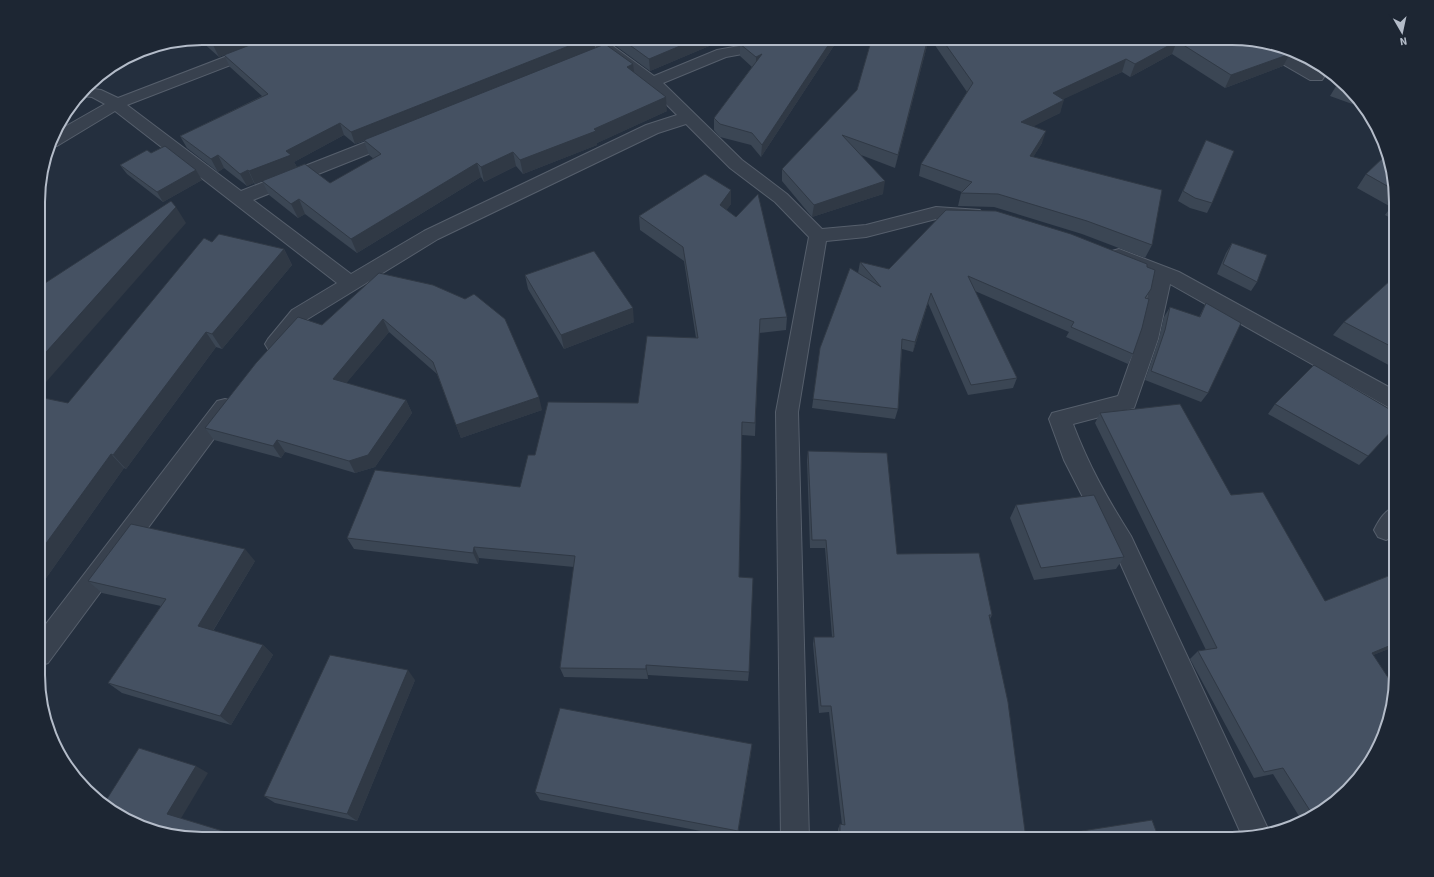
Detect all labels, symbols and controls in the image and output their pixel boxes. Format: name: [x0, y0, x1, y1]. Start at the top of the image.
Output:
north arrow: [1382, 12, 1422, 52]
text: N: [1399, 33, 1408, 49]

